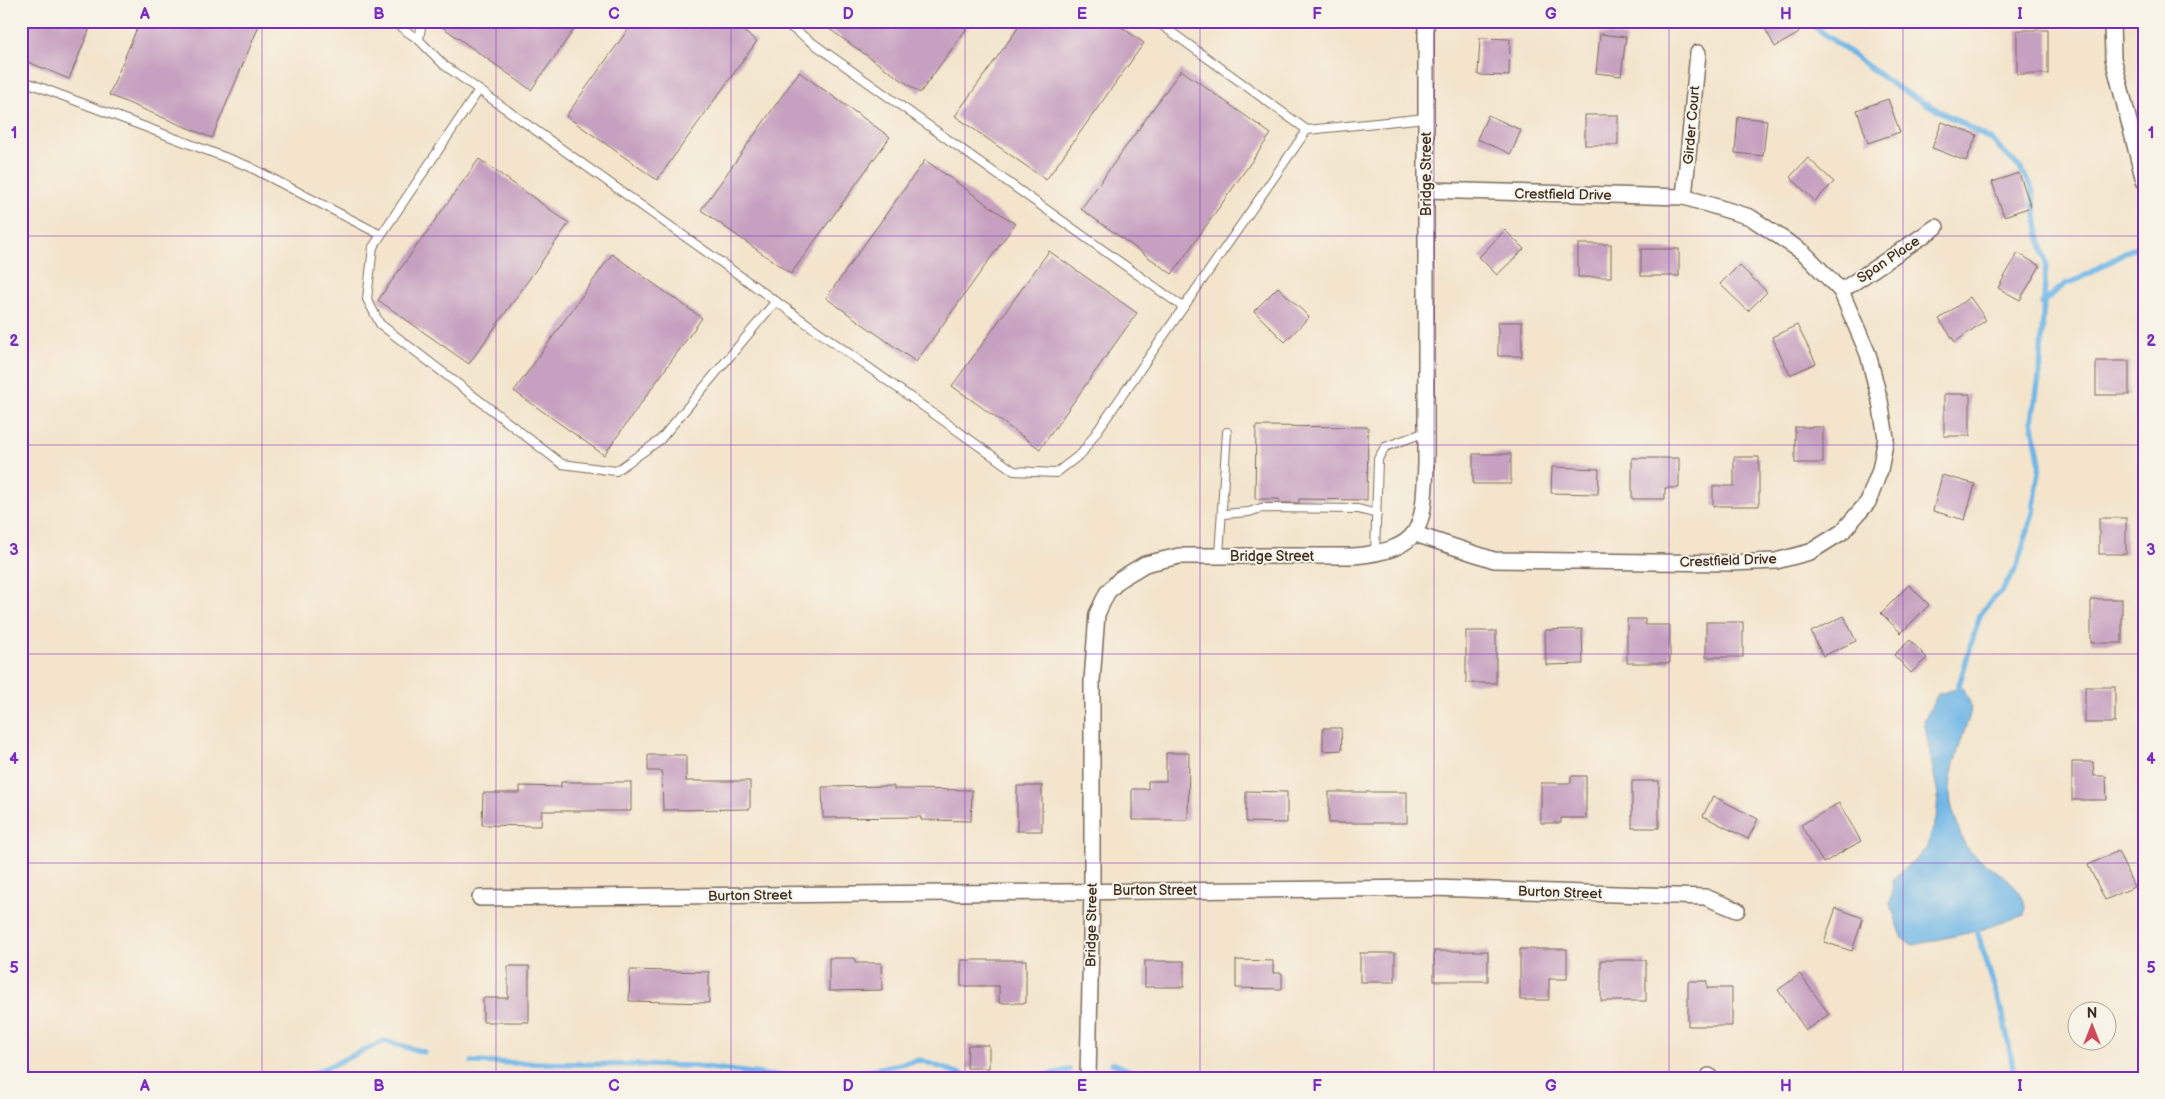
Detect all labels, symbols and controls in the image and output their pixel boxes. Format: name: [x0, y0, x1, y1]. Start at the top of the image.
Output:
text: A: [139, 5, 150, 24]
text: B: [373, 5, 385, 24]
text: C: [608, 5, 620, 24]
text: D: [842, 5, 854, 24]
text: E: [1077, 5, 1087, 24]
text: F: [1312, 5, 1322, 24]
text: G: [1545, 5, 1557, 24]
text: H: [1780, 5, 1792, 24]
text: I: [2017, 5, 2023, 24]
street label: Girder Court: [1680, 84, 1703, 165]
text: 1: [11, 124, 17, 143]
text: 1: [2148, 124, 2154, 143]
street label: Bridge Street: [1418, 131, 1435, 216]
street label: Crestfield Drive: [1514, 185, 1612, 204]
street label: Span Place: [1854, 232, 1923, 287]
text: 2: [9, 332, 19, 351]
text: 2: [2146, 332, 2156, 351]
text: 3: [9, 541, 19, 560]
text: 3: [2146, 541, 2156, 560]
street label: Bridge Street: [1230, 548, 1315, 565]
street label: Crestfield Drive: [1679, 550, 1777, 571]
text: 4: [9, 750, 19, 769]
text: 4: [2146, 750, 2156, 769]
street label: Bridge Street: [1082, 882, 1101, 967]
street label: Burton Street: [1113, 882, 1198, 899]
street label: Burton Street: [1518, 883, 1603, 902]
street label: Burton Street: [708, 886, 793, 905]
text: 5: [9, 959, 19, 978]
text: 5: [2146, 959, 2156, 978]
north arrow: [2068, 1002, 2118, 1052]
text: N: [2087, 1005, 2097, 1022]
text: A: [139, 1077, 150, 1096]
text: B: [373, 1077, 385, 1096]
text: C: [608, 1077, 620, 1096]
text: D: [842, 1077, 854, 1096]
text: E: [1077, 1077, 1087, 1096]
text: F: [1312, 1077, 1322, 1096]
text: G: [1545, 1077, 1557, 1096]
text: H: [1780, 1077, 1792, 1096]
text: I: [2017, 1077, 2023, 1096]

